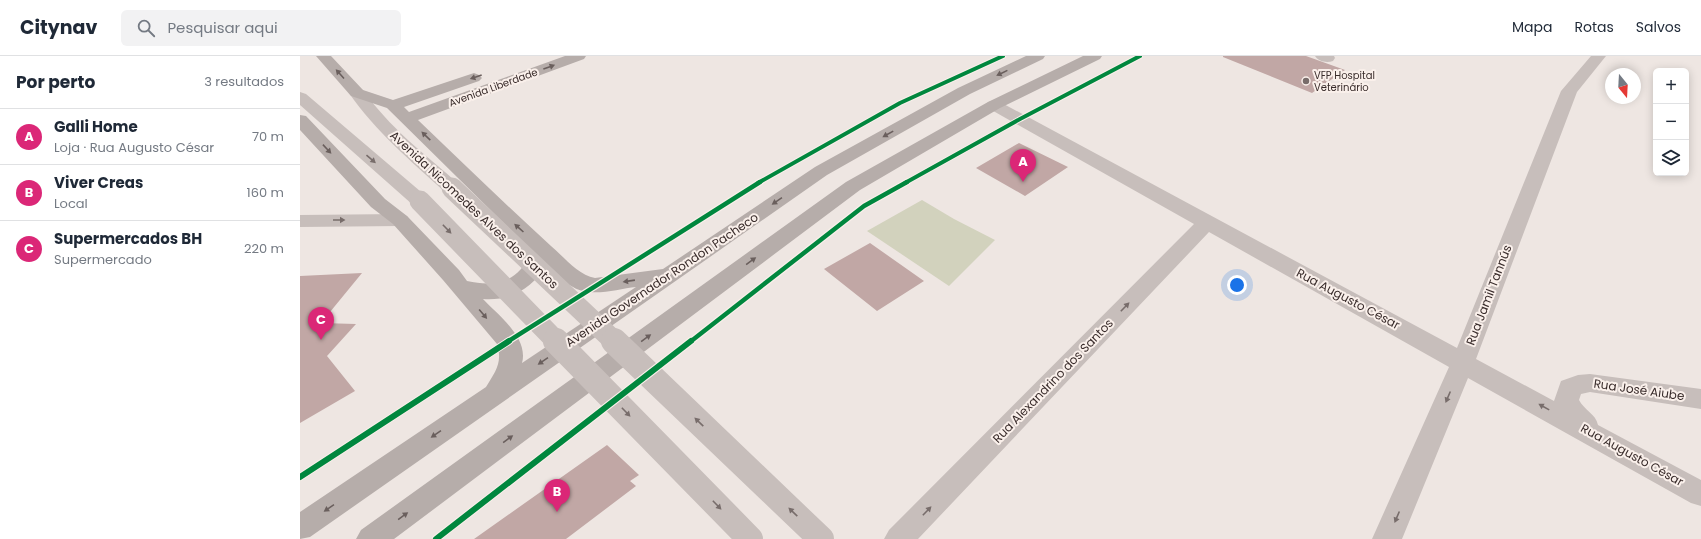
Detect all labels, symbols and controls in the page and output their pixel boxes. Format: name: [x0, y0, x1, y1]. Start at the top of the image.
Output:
search box: [121, 10, 401, 46]
text: Citynav: [20, 14, 97, 41]
icon: search: [135, 17, 157, 39]
text: Pesquisar aqui: [167, 17, 278, 38]
text: Mapa: [1512, 17, 1552, 37]
text: Rotas: [1574, 17, 1614, 37]
text: Salvos: [1636, 17, 1681, 37]
one-way arrow: [543, 63, 555, 69]
street label: Avenida Liberdade: [447, 64, 540, 111]
place label: VFP Hospital Veterinário: [1314, 68, 1375, 95]
north arrow: [1605, 68, 1641, 104]
map controls: [1653, 68, 1689, 176]
button: +: [1653, 68, 1689, 104]
one-way arrow: [335, 69, 345, 79]
text: Por perto: [16, 70, 95, 94]
one-way arrow: [997, 70, 1008, 76]
text: 3 resultados: [204, 72, 284, 91]
one-way arrow: [469, 75, 481, 81]
marker: VFP Hospital Veterinário: [1301, 76, 1311, 86]
button: −: [1653, 104, 1689, 140]
text: Galli Home: [54, 116, 138, 137]
text: A: [24, 127, 34, 146]
text: 70 m: [252, 127, 284, 146]
street label: Avenida Nicomedes Alves dos Santos: [386, 127, 562, 292]
one-way arrow: [882, 130, 894, 137]
one-way arrow: [421, 132, 431, 141]
text: Loja · Rua Augusto César: [54, 138, 214, 157]
button: layers: [1653, 140, 1689, 176]
one-way arrow: [322, 144, 331, 153]
pin: A: [1010, 149, 1036, 182]
one-way arrow: [366, 155, 377, 164]
text: Viver Creas: [54, 172, 143, 193]
text: B: [25, 183, 33, 202]
text: 160 m: [247, 183, 284, 202]
text: Local: [54, 194, 88, 213]
one-way arrow: [772, 197, 782, 205]
street label: Avenida Governador Rondon Pacheco: [562, 208, 762, 351]
one-way arrow: [333, 217, 346, 223]
one-way arrow: [514, 223, 524, 232]
one-way arrow: [442, 224, 452, 234]
text: Supermercados BH: [54, 228, 202, 249]
text: C: [24, 239, 34, 258]
text: 220 m: [244, 239, 284, 258]
street label: Rua Jamil Tannús: [1462, 242, 1515, 347]
text: Supermercado: [54, 250, 152, 269]
one-way arrow: [746, 257, 757, 265]
street label: Rua Augusto César: [1294, 264, 1403, 333]
your location: [1227, 275, 1247, 295]
one-way arrow: [623, 278, 635, 284]
one-way arrow: [1120, 302, 1129, 312]
pin: C: [308, 307, 334, 340]
one-way arrow: [479, 309, 488, 319]
street label: Rua Alexandrino dos Santos: [989, 315, 1117, 447]
one-way arrow: [641, 333, 652, 342]
one-way arrow: [538, 357, 549, 365]
street label: Rua José Aiube: [1593, 375, 1686, 404]
one-way arrow: [1445, 392, 1451, 403]
one-way arrow: [1539, 403, 1550, 410]
one-way arrow: [621, 407, 631, 417]
one-way arrow: [694, 417, 704, 427]
street label: Rua Augusto César: [1578, 419, 1687, 490]
one-way arrow: [431, 430, 441, 438]
one-way arrow: [502, 435, 513, 443]
pin: B: [544, 479, 570, 512]
one-way arrow: [712, 500, 722, 510]
one-way arrow: [324, 504, 334, 512]
one-way arrow: [922, 506, 932, 516]
one-way arrow: [788, 507, 798, 517]
one-way arrow: [1393, 511, 1400, 523]
one-way arrow: [397, 512, 408, 520]

